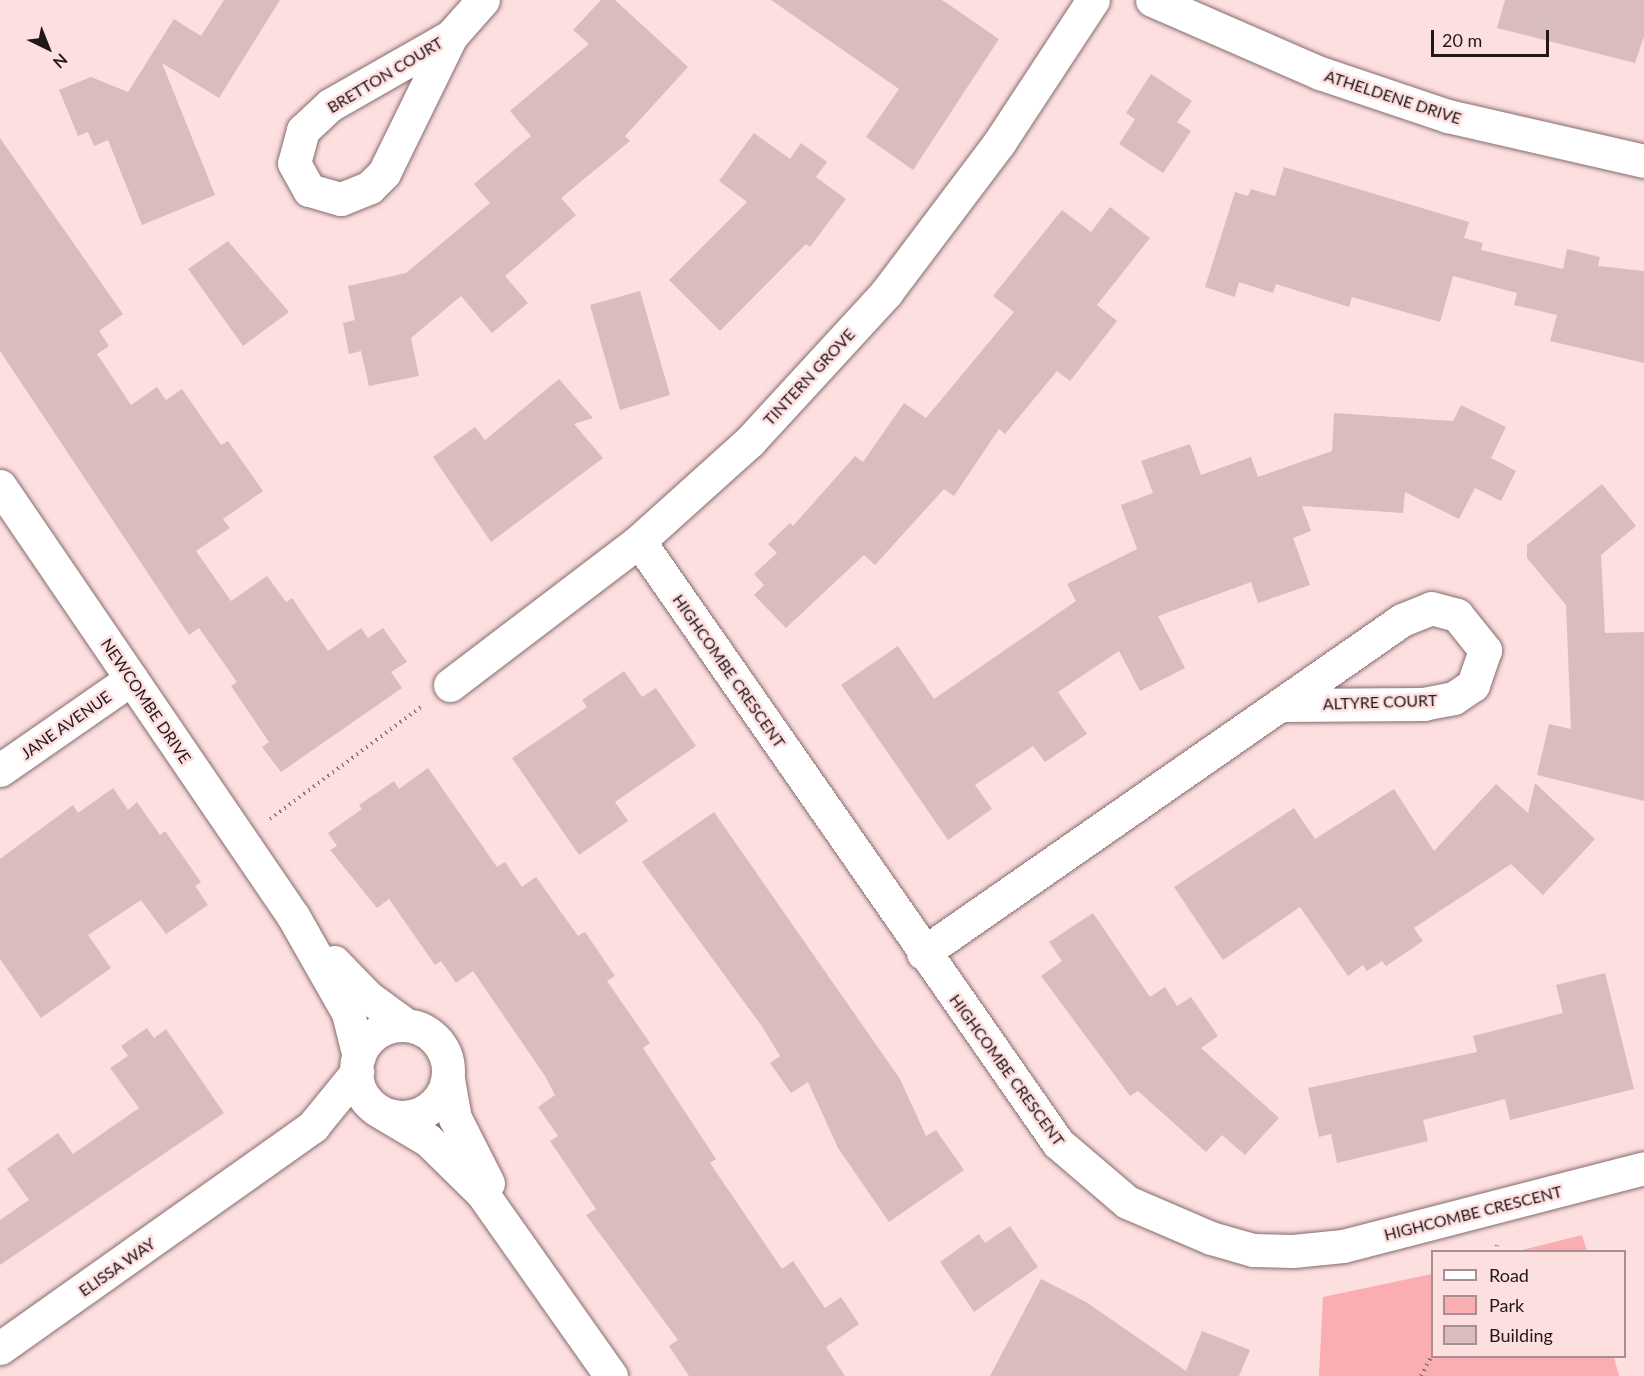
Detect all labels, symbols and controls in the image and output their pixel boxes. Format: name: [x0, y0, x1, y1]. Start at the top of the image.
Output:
north arrow: [18, 18, 78, 78]
scale bar: [1434, 18, 1552, 56]
text: 20 m: [1442, 29, 1482, 51]
street label: BRETTON COURT: [324, 33, 446, 117]
text: N: [50, 50, 72, 73]
street label: ATHELDENE DRIVE: [1322, 66, 1464, 128]
street label: TINTERN GROVE: [759, 325, 859, 429]
street label: HIGHCOMBE CRESCENT: [669, 591, 789, 751]
street label: NEWCOMBE DRIVE: [97, 635, 195, 767]
street label: JANE AVENUE: [17, 687, 115, 763]
street label: ALTYRE COURT: [1322, 690, 1438, 714]
street label: HIGHCOMBE CRESCENT: [946, 990, 1068, 1150]
street label: HIGHCOMBE CRESCENT: [1382, 1182, 1564, 1244]
street label: ELISSA WAY: [75, 1233, 159, 1301]
legend: [1431, 1250, 1626, 1358]
text: Road: [1489, 1264, 1529, 1286]
text: Park: [1489, 1294, 1524, 1316]
text: Building: [1489, 1324, 1553, 1346]

